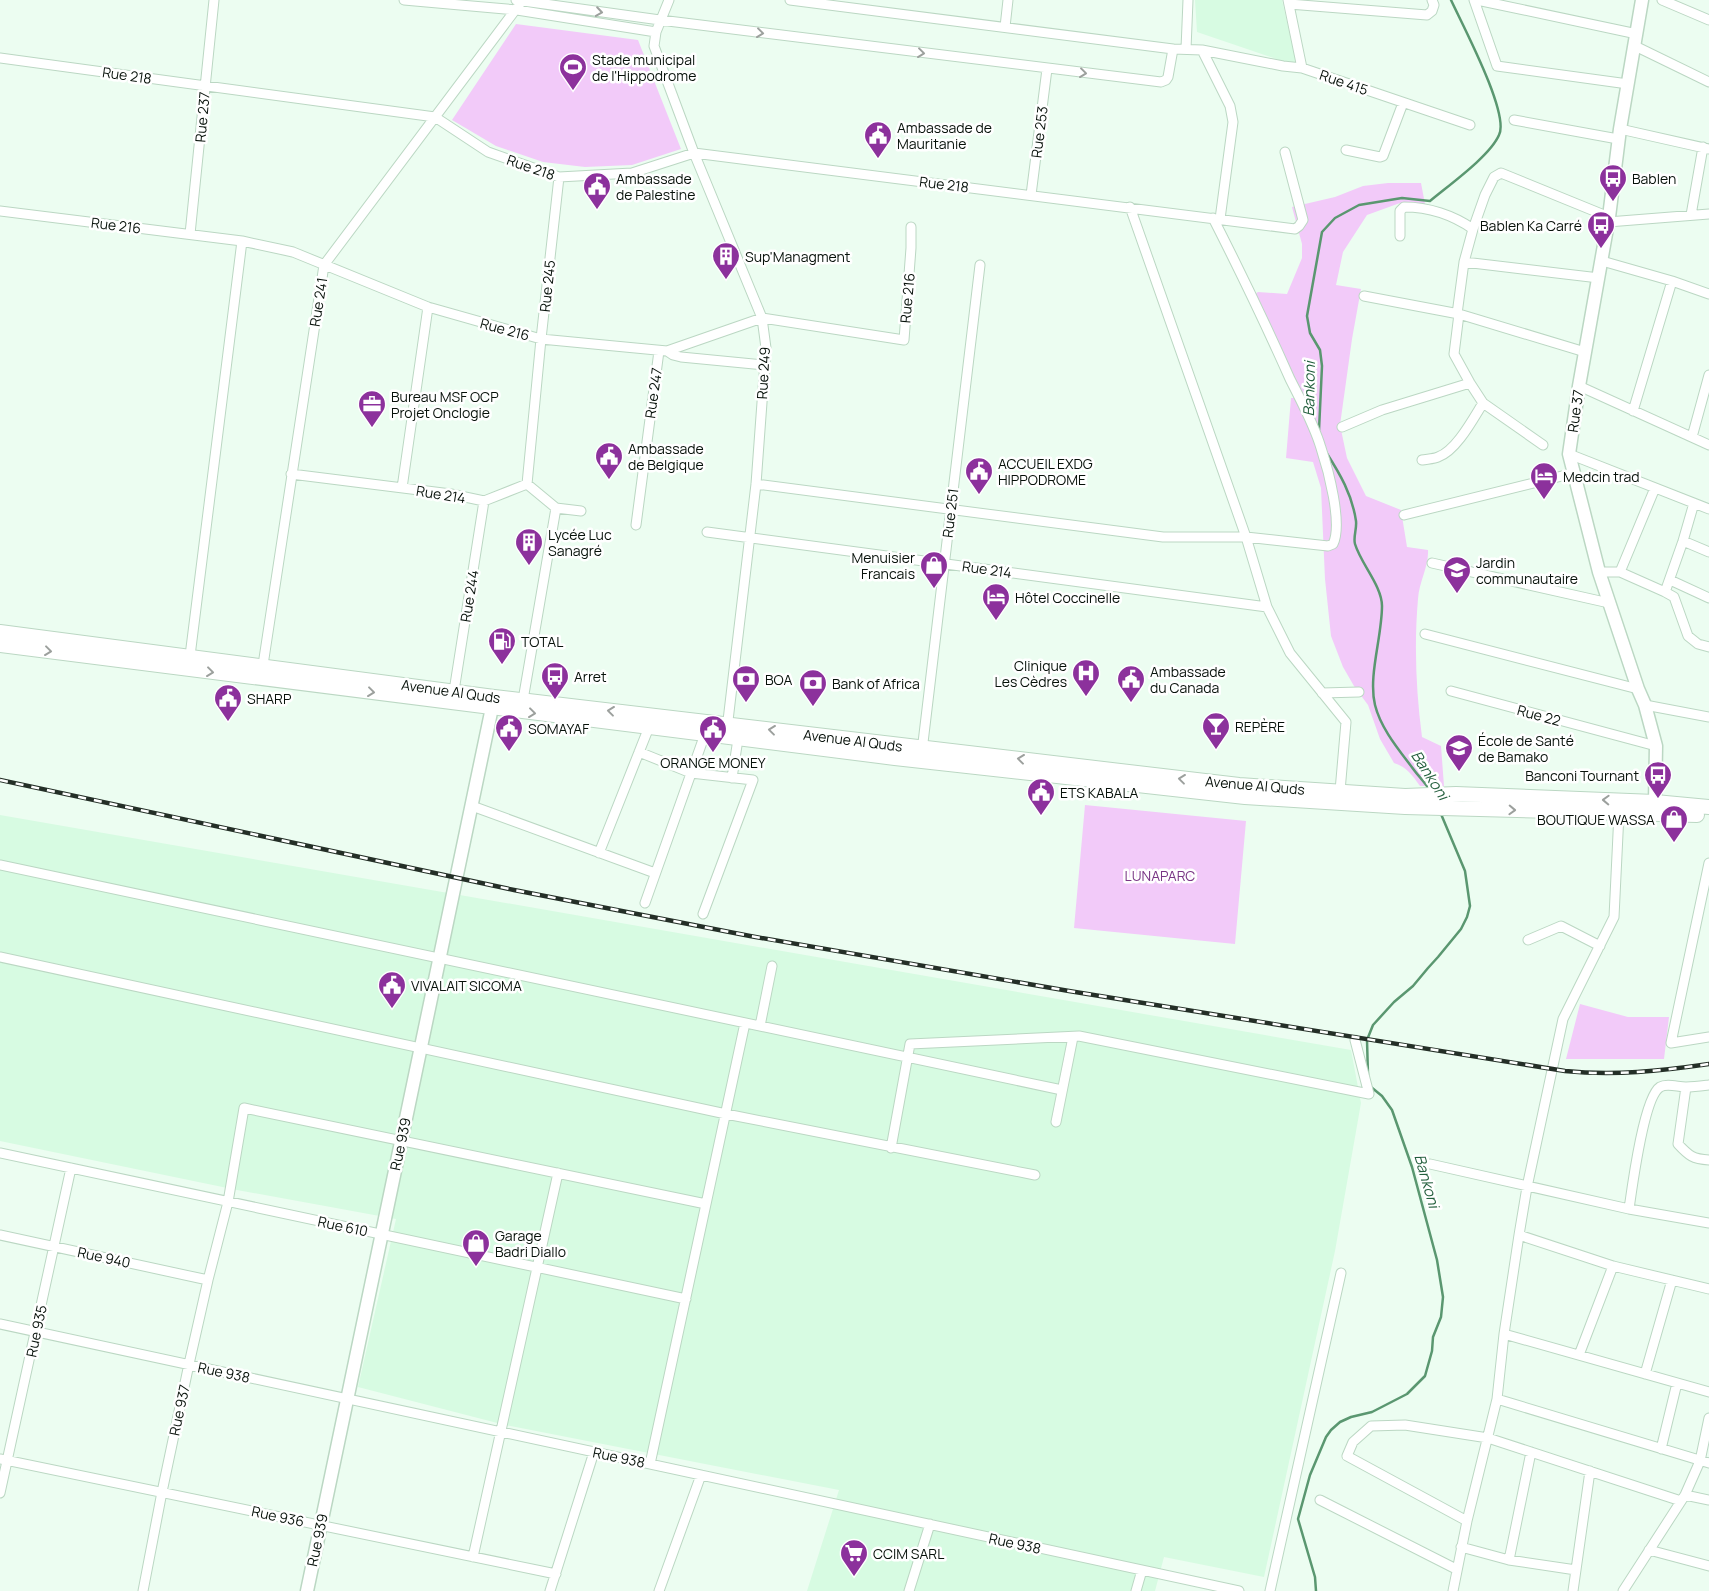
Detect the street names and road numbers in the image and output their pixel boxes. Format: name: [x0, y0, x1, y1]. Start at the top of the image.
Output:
street label: Rue 218: [101, 62, 153, 88]
street label: Rue 415: [1317, 65, 1371, 99]
street label: Rue 237: [190, 91, 214, 143]
street label: Rue 253: [1026, 105, 1052, 159]
street label: Rue 218: [504, 150, 558, 184]
street label: Rue 218: [918, 172, 970, 196]
street label: Rue 216: [90, 213, 142, 237]
street label: Rue 245: [535, 259, 559, 313]
street label: Rue 216: [895, 272, 919, 324]
street label: Rue 241: [305, 276, 331, 328]
street label: Rue 216: [478, 313, 532, 345]
street label: Rue 249: [752, 346, 774, 400]
street label: Rue 247: [640, 366, 666, 420]
street label: Rue 37: [1563, 388, 1587, 434]
street label: Rue 214: [415, 481, 467, 507]
street label: Rue 251: [938, 487, 962, 539]
street label: Rue 214: [961, 556, 1013, 582]
street label: Rue 244: [456, 569, 482, 623]
street label: Avenue Al Quds: [400, 675, 502, 707]
street label: Rue 22: [1515, 700, 1563, 730]
street label: Avenue Al Quds: [802, 724, 904, 756]
street label: Avenue Al Quds: [1204, 771, 1306, 799]
street label: Rue 939: [385, 1116, 415, 1172]
street label: Rue 610: [316, 1211, 370, 1241]
street label: Rue 940: [76, 1242, 132, 1272]
street label: Rue 935: [21, 1303, 51, 1359]
street label: Rue 938: [196, 1357, 252, 1387]
street label: Rue 937: [164, 1383, 194, 1437]
street label: Rue 938: [591, 1442, 647, 1472]
street label: Rue 936: [250, 1501, 306, 1531]
street label: Rue 939: [302, 1512, 332, 1568]
street label: Rue 938: [987, 1528, 1043, 1558]

